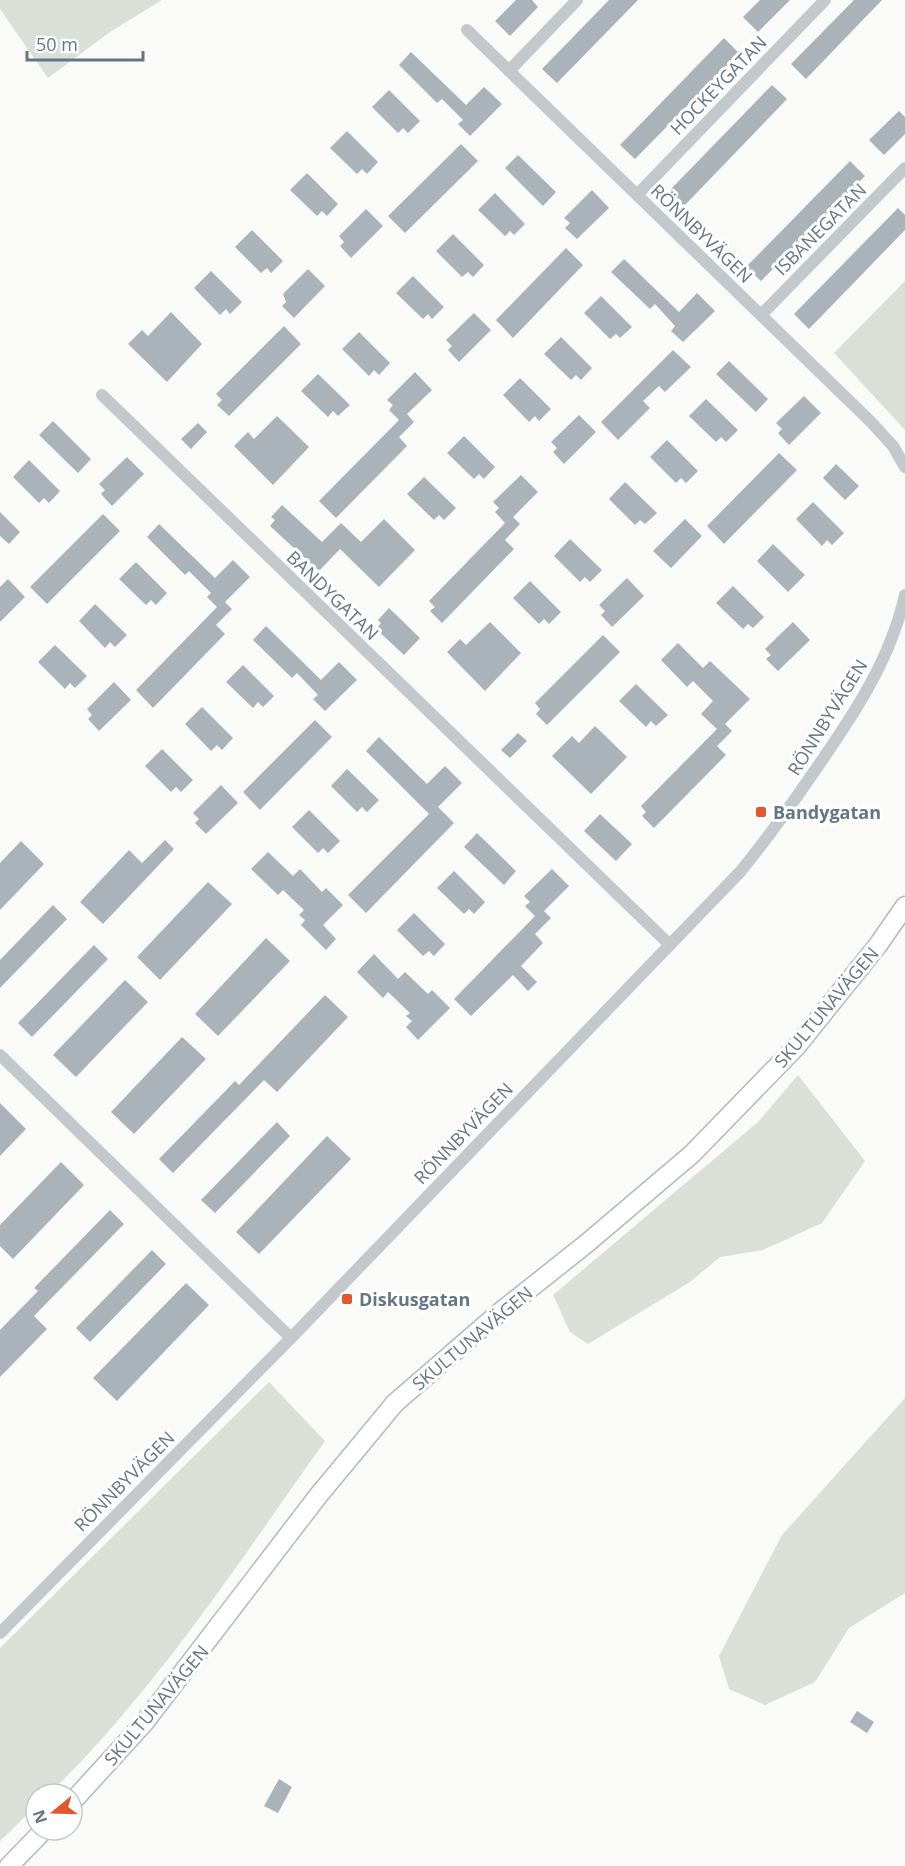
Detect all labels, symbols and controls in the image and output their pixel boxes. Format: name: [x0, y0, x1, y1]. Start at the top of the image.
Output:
scale bar: [27, 24, 142, 62]
street label: HOCKEYGATAN: [665, 30, 771, 140]
text: 50 m: [36, 32, 78, 56]
street label: RÖNNBYVÄGEN: [646, 178, 758, 288]
street label: ISBANEGATAN: [769, 178, 871, 280]
street label: BANDYGATAN: [282, 545, 384, 645]
street label: RÖNNBYVÄGEN: [782, 654, 872, 780]
place label: Bandygatan: [773, 800, 881, 824]
marker: Bandygatan: [754, 805, 768, 819]
street label: SKULTUNAVÄGEN: [769, 942, 883, 1072]
street label: RÖNNBYVÄGEN: [408, 1077, 518, 1189]
street label: SKULTUNAVÄGEN: [407, 1281, 537, 1395]
place label: Diskusgatan: [359, 1287, 470, 1311]
marker: Diskusgatan: [340, 1292, 354, 1306]
street label: RÖNNBYVÄGEN: [69, 1426, 179, 1536]
street label: SKULTUNAVÄGEN: [99, 1640, 213, 1770]
north arrow: [24, 1782, 84, 1842]
text: N: [27, 1807, 52, 1827]

